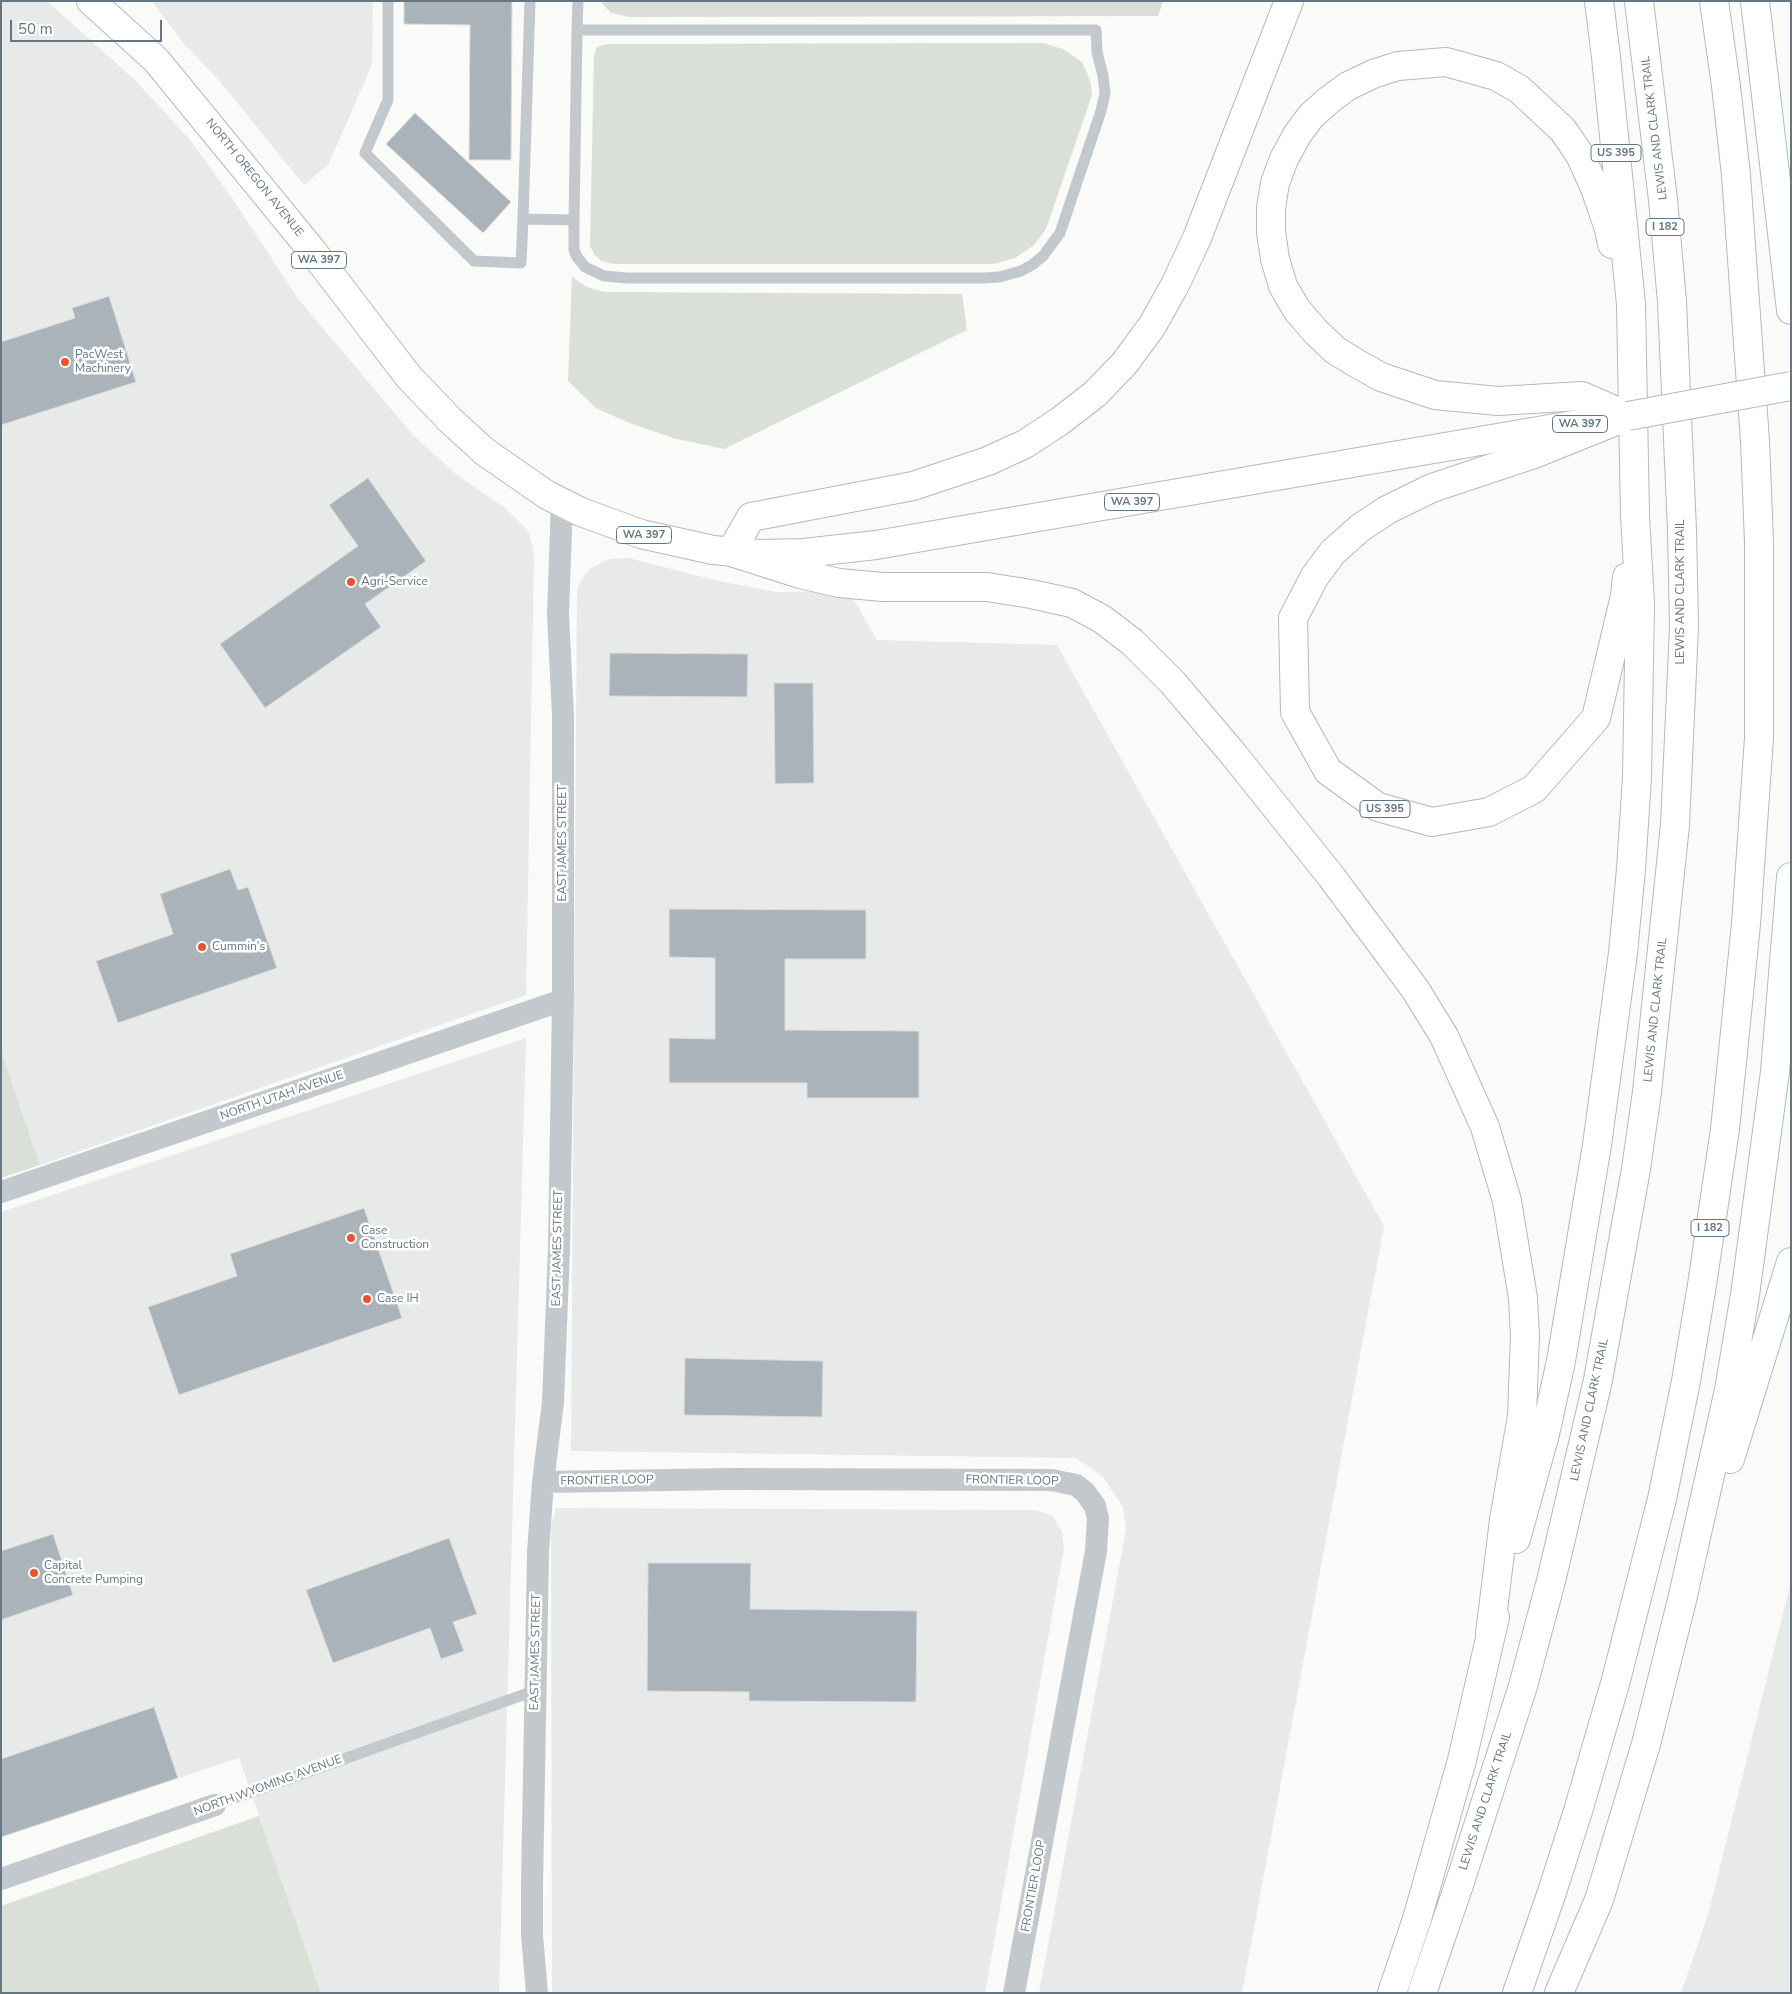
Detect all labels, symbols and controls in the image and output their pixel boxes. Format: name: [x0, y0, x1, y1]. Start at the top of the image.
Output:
scale bar: [12, 10, 165, 42]
text: 50 m: [18, 19, 53, 39]
street label: LEWIS AND CLARK TRAIL: [1639, 55, 1671, 201]
street label: NORTH OREGON AVENUE: [202, 116, 306, 240]
road number: US 395: [1591, 144, 1641, 162]
road number: I 182: [1646, 218, 1684, 236]
road number: WA 397: [292, 252, 346, 268]
place label: PacWest Machinery: [75, 348, 131, 376]
marker: PacWest Machinery: [59, 356, 71, 368]
road number: WA 397: [1552, 416, 1608, 432]
road number: WA 397: [1104, 494, 1160, 511]
street label: LEWIS AND CLARK TRAIL: [1674, 520, 1688, 664]
road number: WA 397: [616, 526, 672, 544]
place label: Agri-Service: [361, 575, 428, 589]
marker: Agri-Service: [345, 576, 357, 588]
street label: EAST JAMES STREET: [556, 785, 570, 901]
road number: US 395: [1360, 801, 1410, 818]
street label: LEWIS AND CLARK TRAIL: [1641, 937, 1671, 1083]
place label: Cummin's: [212, 940, 265, 954]
marker: Cummin's: [196, 941, 208, 953]
street label: NORTH UTAH AVENUE: [219, 1068, 345, 1124]
street label: EAST JAMES STREET: [550, 1190, 566, 1306]
road number: I 182: [1691, 1220, 1729, 1236]
place label: Case Construction: [361, 1224, 429, 1252]
marker: Case Construction: [345, 1232, 357, 1244]
place label: Case IH: [377, 1292, 419, 1306]
marker: Case IH: [361, 1293, 373, 1305]
street label: LEWIS AND CLARK TRAIL: [1568, 1338, 1612, 1482]
street label: FRONTIER LOOP: [560, 1473, 654, 1489]
street label: FRONTIER LOOP: [965, 1473, 1059, 1489]
place label: Capital Concrete Pumping: [44, 1559, 143, 1587]
marker: Capital Concrete Pumping: [28, 1567, 40, 1579]
street label: EAST JAMES STREET: [528, 1594, 544, 1710]
street label: LEWIS AND CLARK TRAIL: [1457, 1730, 1515, 1872]
street label: NORTH WYOMING AVENUE: [192, 1752, 344, 1820]
street label: FRONTIER LOOP: [1019, 1839, 1049, 1933]

